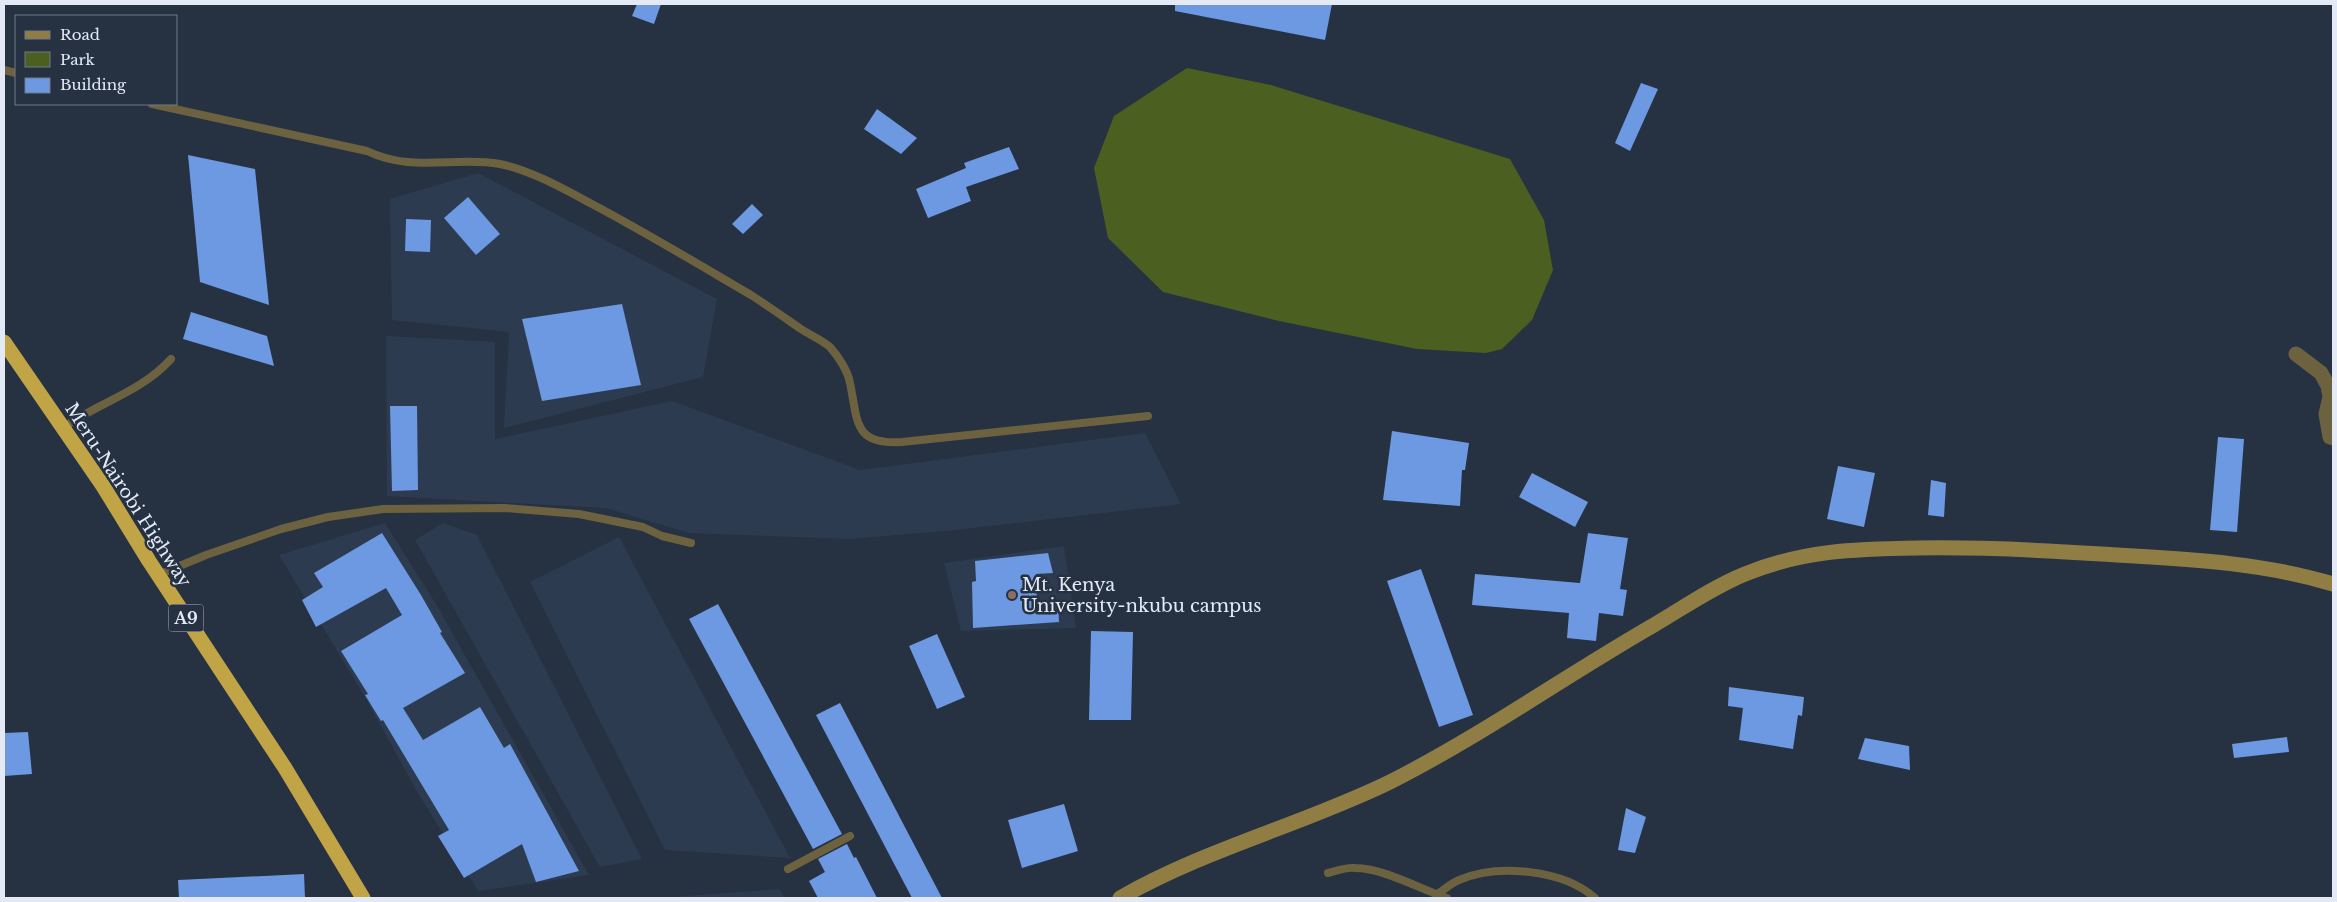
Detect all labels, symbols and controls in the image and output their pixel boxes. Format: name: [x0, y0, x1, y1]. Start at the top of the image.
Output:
legend: [15, 15, 178, 105]
text: Road: [60, 25, 100, 44]
text: Park: [60, 50, 96, 69]
text: Building: [60, 75, 127, 94]
street label: Meru-Nairobi Highway: [60, 399, 196, 592]
place label: Mt. Kenya University-nkubu campus: [1022, 574, 1261, 617]
marker: Mt. Kenya University-nkubu campus: [1006, 589, 1018, 601]
road number: A9: [168, 604, 204, 632]

